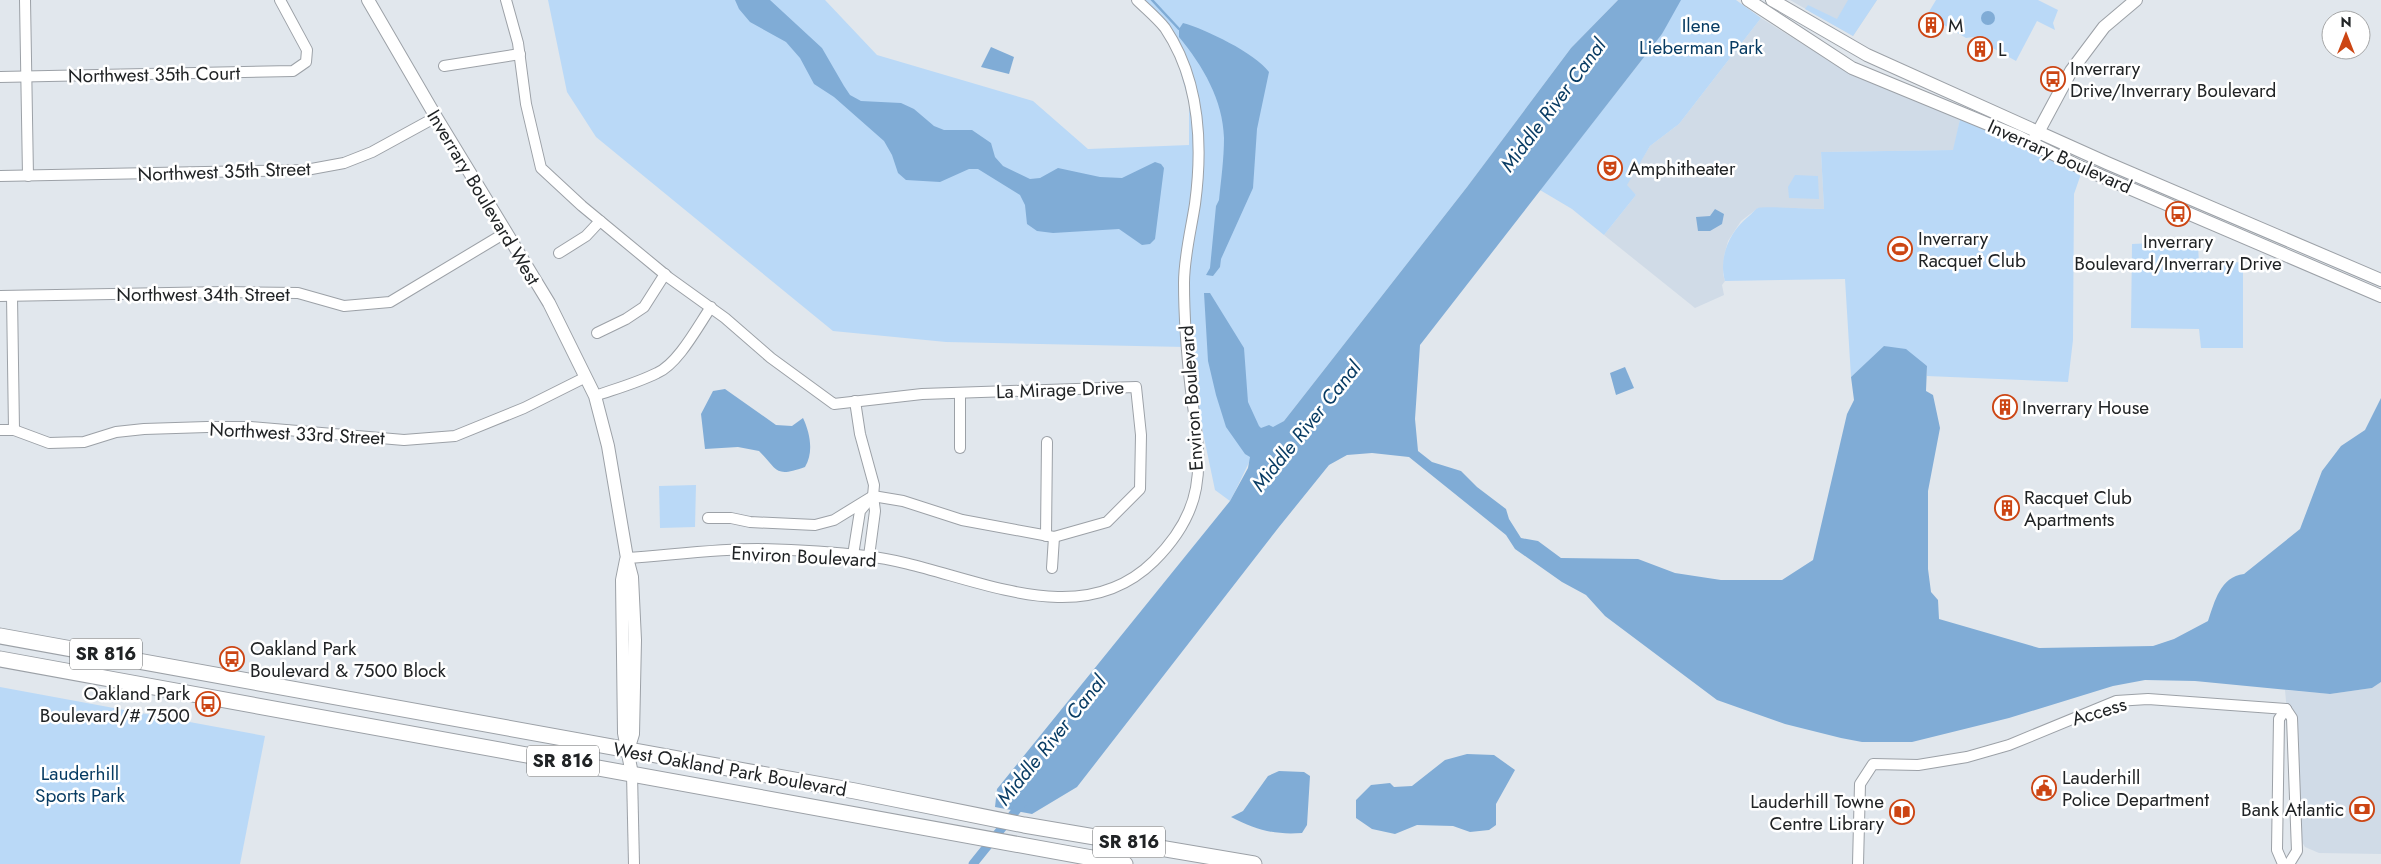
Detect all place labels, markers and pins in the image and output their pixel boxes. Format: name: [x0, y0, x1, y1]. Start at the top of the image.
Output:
building icon: M: [1918, 12, 1944, 38]
place label: M: [1948, 12, 1963, 39]
building icon: L: [1967, 36, 1993, 62]
place label: L: [1998, 36, 2007, 63]
place label: Inverrary Drive/Inverrary Boulevard: [2070, 55, 2276, 104]
bus stop icon: Inverrary Drive/Inverrary Boulevard: [2040, 66, 2066, 92]
theatre icon: Amphitheater: [1597, 155, 1623, 181]
place label: Amphitheater: [1628, 155, 1736, 182]
bus stop icon: Inverrary Boulevard/Inverrary Drive: [2165, 201, 2191, 227]
place label: Inverrary Racquet Club: [1918, 225, 2026, 274]
place label: Inverrary Boulevard/Inverrary Drive: [2074, 228, 2282, 277]
sports icon: Inverrary Racquet Club: [1887, 236, 1913, 262]
building icon: Inverrary House: [1992, 394, 2018, 420]
place label: Inverrary House: [2022, 394, 2149, 421]
place label: Racquet Club Apartments: [2024, 484, 2132, 533]
building icon: Racquet Club Apartments: [1994, 495, 2020, 521]
place label: Oakland Park Boulevard & 7500 Block: [250, 635, 447, 684]
bus stop icon: Oakland Park Boulevard & 7500 Block: [219, 646, 245, 672]
place label: Oakland Park Boulevard/# 7500: [40, 680, 191, 729]
bus stop icon: Oakland Park Boulevard/# 7500: [195, 691, 221, 717]
place label: Lauderhill Police Department: [2062, 764, 2209, 813]
public building icon: Lauderhill Police Department: [2031, 775, 2057, 801]
place label: Lauderhill Towne Centre Library: [1750, 788, 1885, 837]
place label: Bank Atlantic: [2241, 796, 2344, 823]
bank icon: Bank Atlantic: [2349, 796, 2375, 822]
library icon: Lauderhill Towne Centre Library: [1889, 799, 1915, 825]

